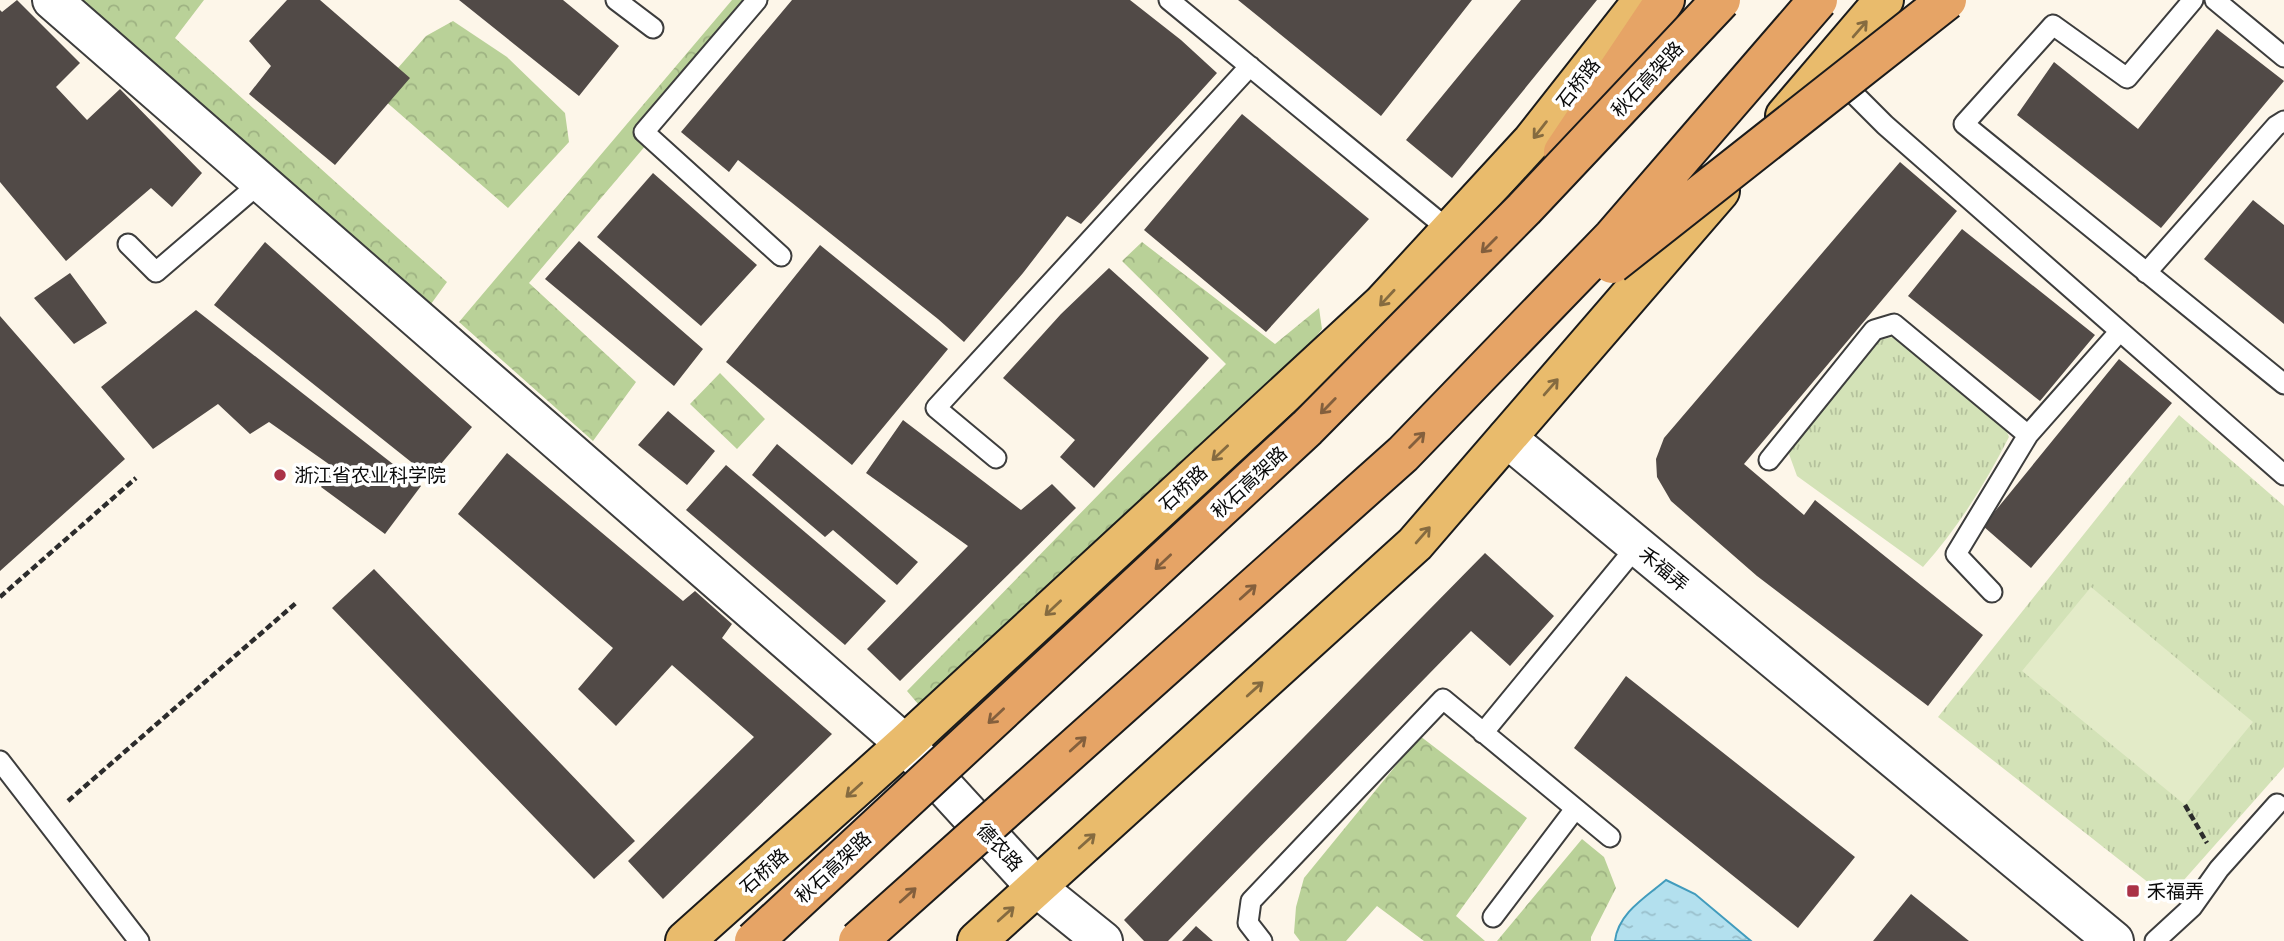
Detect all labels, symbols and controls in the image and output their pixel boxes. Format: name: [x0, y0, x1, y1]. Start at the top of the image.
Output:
one-way arrow: [1852, 20, 1868, 38]
street label: 秋石高架路: [1607, 37, 1688, 122]
street label: 石桥路: [1552, 54, 1605, 113]
one-way arrow: [1533, 121, 1548, 139]
one-way arrow: [1480, 236, 1497, 253]
one-way arrow: [1379, 289, 1395, 307]
one-way arrow: [1543, 378, 1559, 396]
one-way arrow: [1320, 397, 1337, 414]
one-way arrow: [1408, 431, 1425, 448]
street label: 秋石高架路: [1207, 442, 1292, 523]
one-way arrow: [1212, 445, 1229, 462]
street label: 石桥路: [1155, 461, 1212, 516]
place label: 浙江省农业科学院: [294, 464, 446, 487]
marker: 浙江省农业科学院: [272, 467, 288, 483]
one-way arrow: [1415, 526, 1431, 544]
street label: 禾福弄: [1634, 542, 1693, 597]
one-way arrow: [1154, 554, 1172, 570]
one-way arrow: [1239, 584, 1257, 600]
one-way arrow: [1045, 599, 1062, 616]
one-way arrow: [1246, 681, 1264, 697]
one-way arrow: [988, 708, 1005, 725]
one-way arrow: [1069, 735, 1086, 752]
one-way arrow: [845, 782, 863, 798]
street label: 德农路: [972, 819, 1027, 876]
street label: 秋石高架路: [791, 827, 876, 908]
one-way arrow: [1078, 833, 1095, 850]
street label: 石桥路: [735, 844, 793, 899]
place label: 禾福弄: [2147, 880, 2204, 903]
marker: 禾福弄: [2125, 883, 2141, 899]
one-way arrow: [899, 887, 917, 903]
one-way arrow: [997, 906, 1015, 922]

